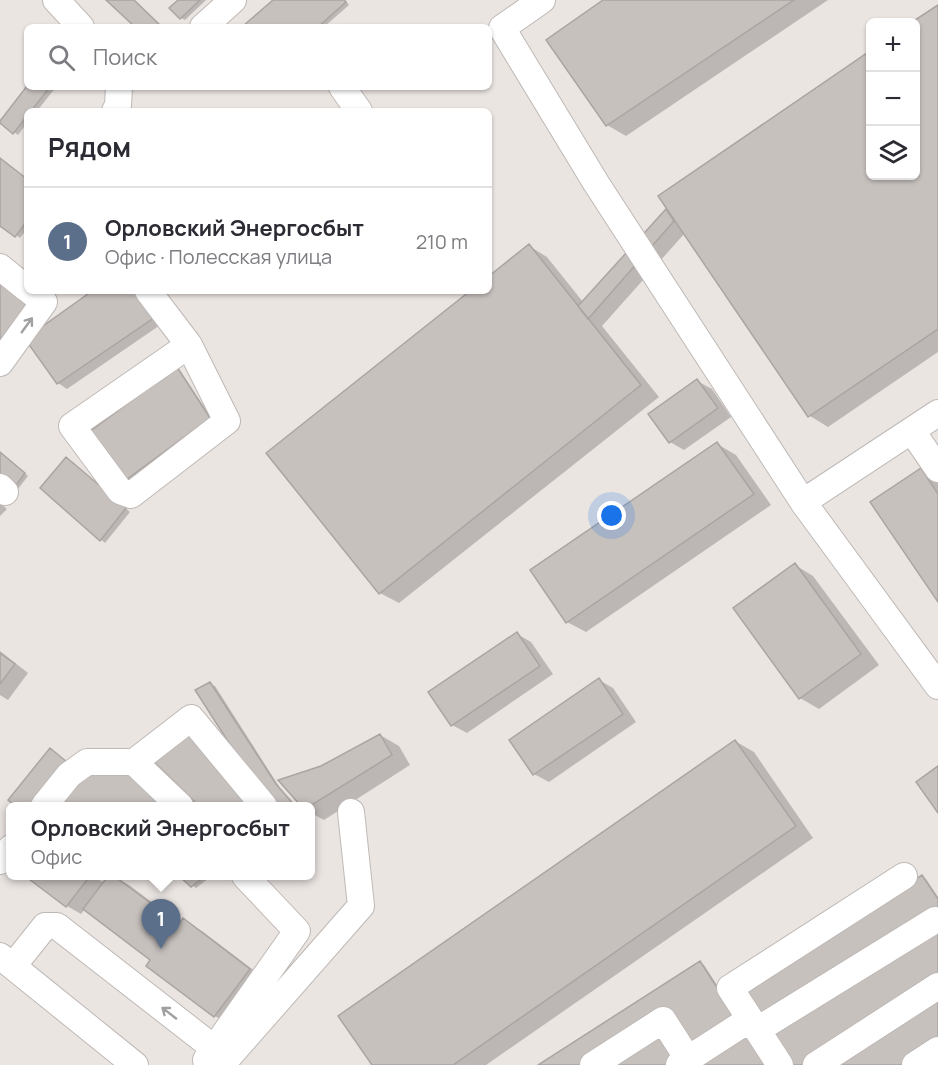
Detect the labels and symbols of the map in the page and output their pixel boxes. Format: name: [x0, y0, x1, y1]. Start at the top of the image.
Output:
one-way arrow: [21, 318, 34, 334]
your location: [597, 501, 626, 530]
pin: 1: [142, 900, 180, 949]
one-way arrow: [161, 1006, 177, 1019]

